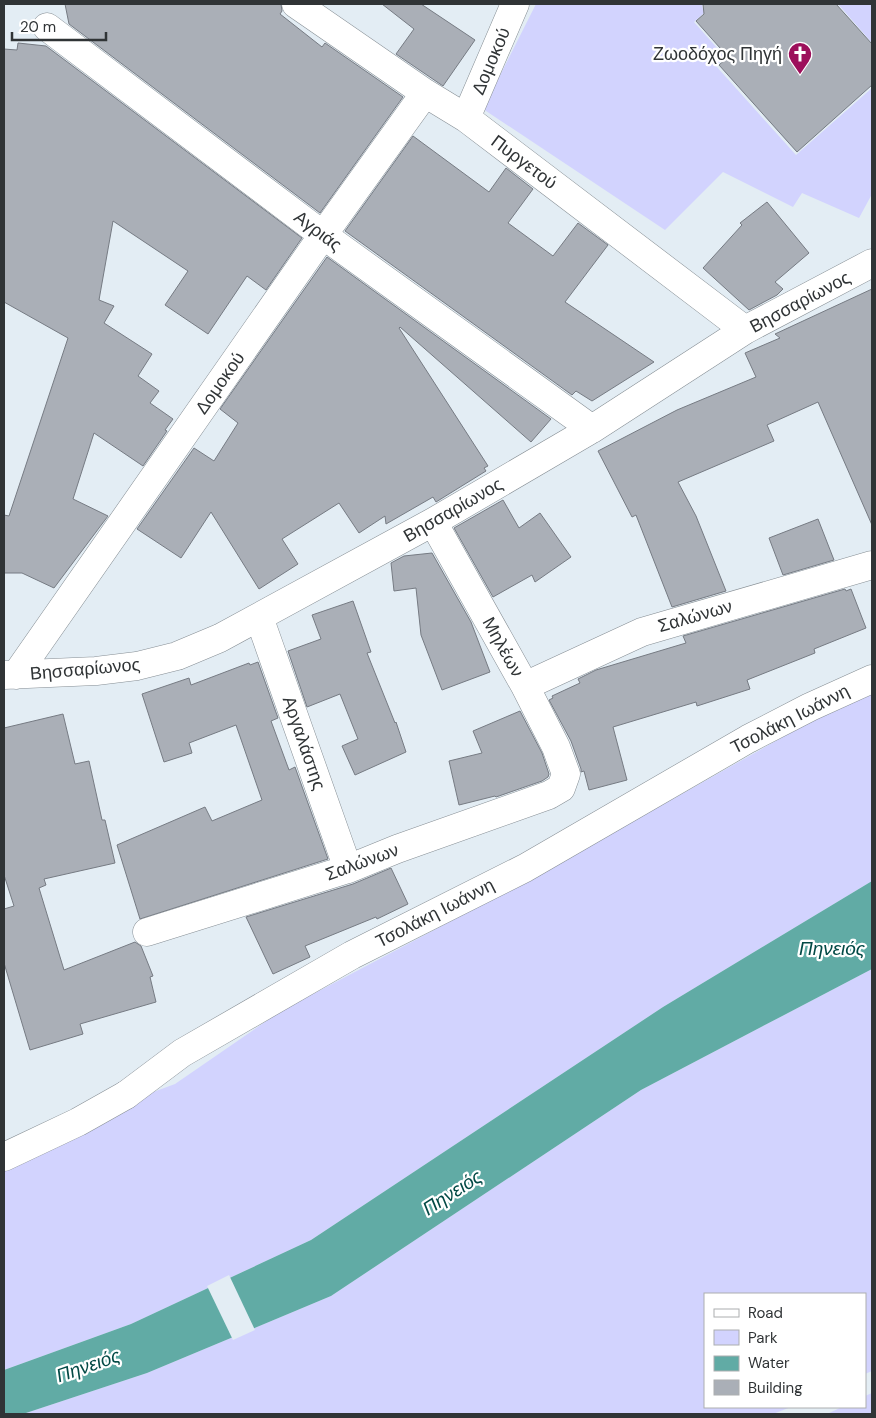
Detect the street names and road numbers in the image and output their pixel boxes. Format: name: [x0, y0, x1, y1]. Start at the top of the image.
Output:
street label: Δομοκού: [466, 24, 516, 98]
street label: Πυργετού: [486, 129, 562, 195]
street label: Αγριάς: [289, 205, 347, 257]
street label: Βησσαρίωνος: [746, 265, 855, 339]
street label: Δομοκού: [190, 347, 250, 419]
street label: Βησσαρίωνος: [399, 472, 507, 548]
street label: Σαλώνων: [655, 594, 735, 638]
street label: Μηλέων: [477, 613, 529, 681]
street label: Βησσαρίωνος: [29, 652, 141, 686]
street label: Τσολάκη Ιωάννη: [727, 679, 853, 759]
street label: Αργαλάστης: [277, 693, 331, 793]
street label: Σαλώνων: [322, 838, 402, 886]
street label: Τσολάκη Ιωάννη: [372, 873, 498, 953]

